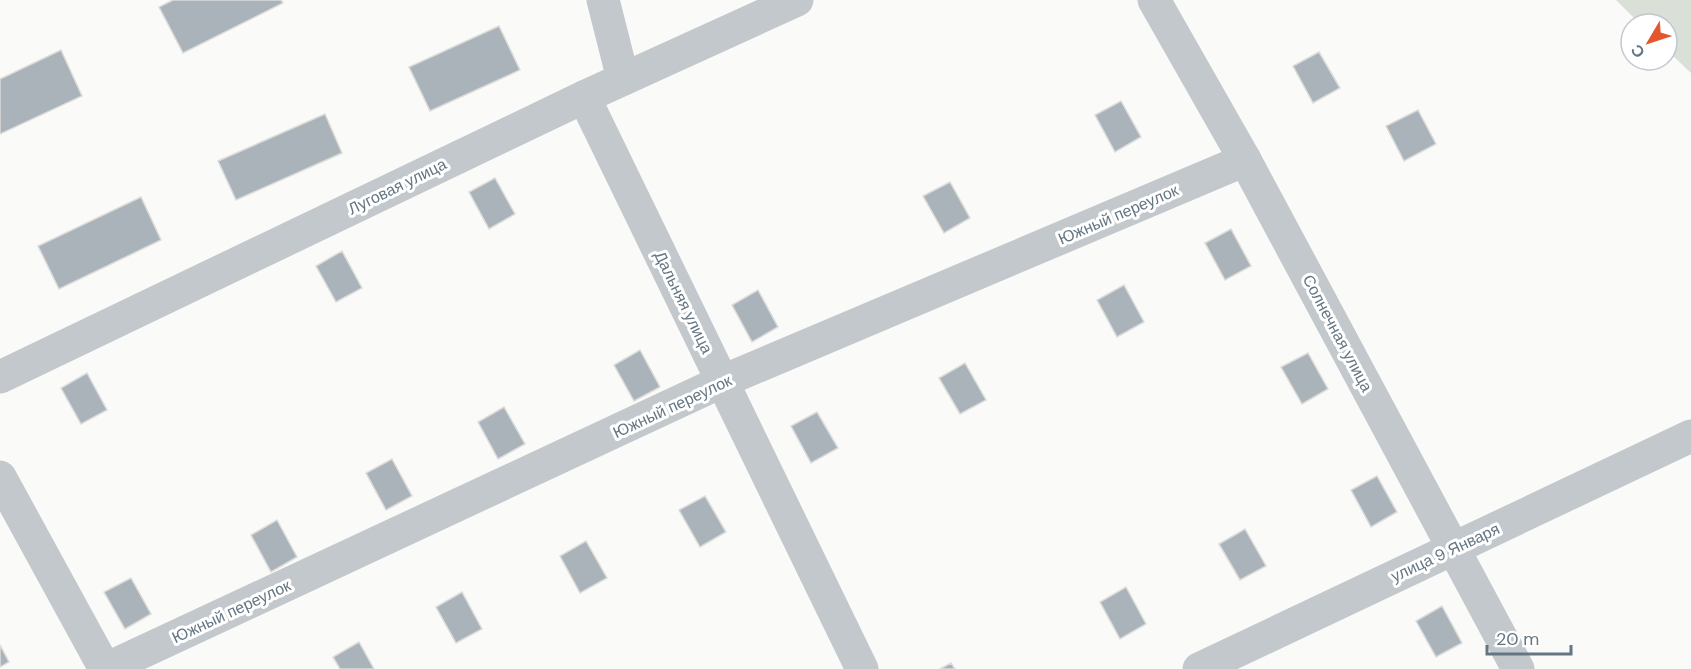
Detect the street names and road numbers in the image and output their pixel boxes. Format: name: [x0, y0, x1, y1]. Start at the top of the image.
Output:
street label: Луговая улица: [344, 153, 450, 219]
street label: Южный переулок: [1055, 179, 1182, 249]
street label: Дальняя улица: [650, 247, 718, 357]
street label: Солнечная улица: [1298, 271, 1377, 395]
street label: Южный переулок: [609, 369, 736, 443]
street label: улица 9 Января: [1388, 518, 1503, 587]
street label: Южный переулок: [168, 574, 295, 648]

